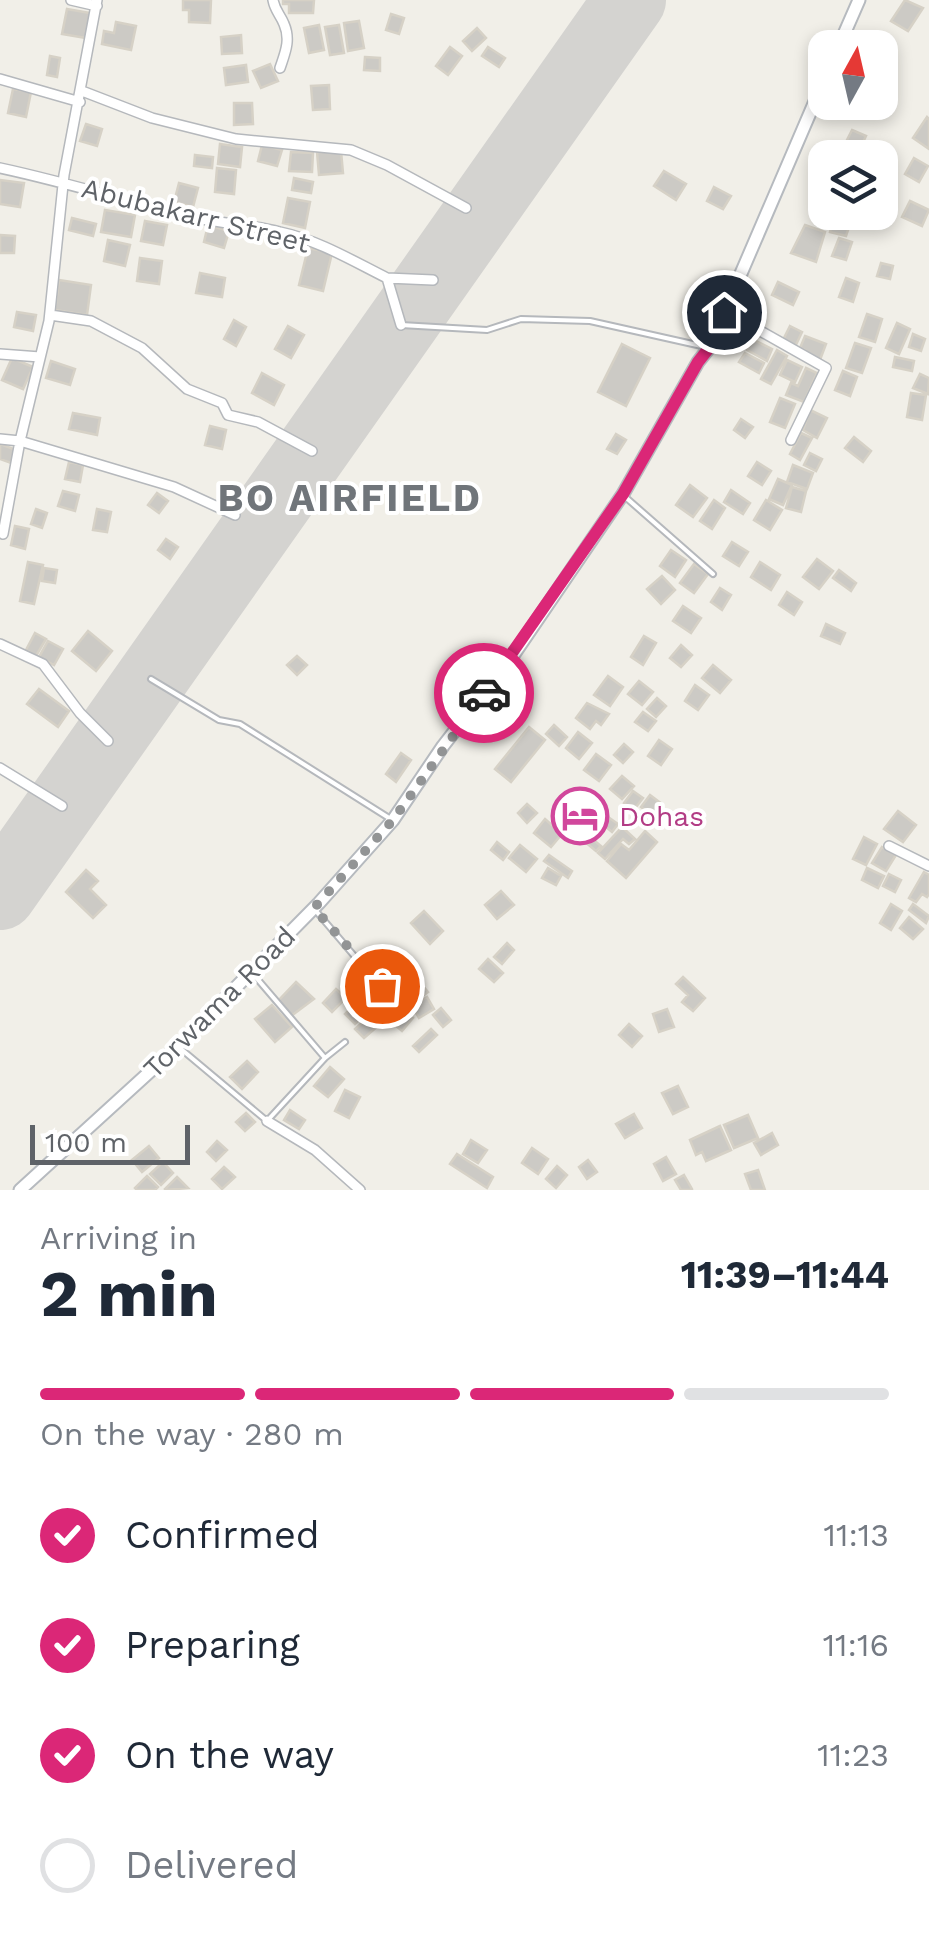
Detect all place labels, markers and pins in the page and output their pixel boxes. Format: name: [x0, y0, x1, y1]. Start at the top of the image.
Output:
pin: [682, 270, 767, 355]
hotel icon: Dohas: [550, 786, 610, 846]
place label: Dohas: [619, 800, 704, 833]
pin: [340, 944, 425, 1029]

